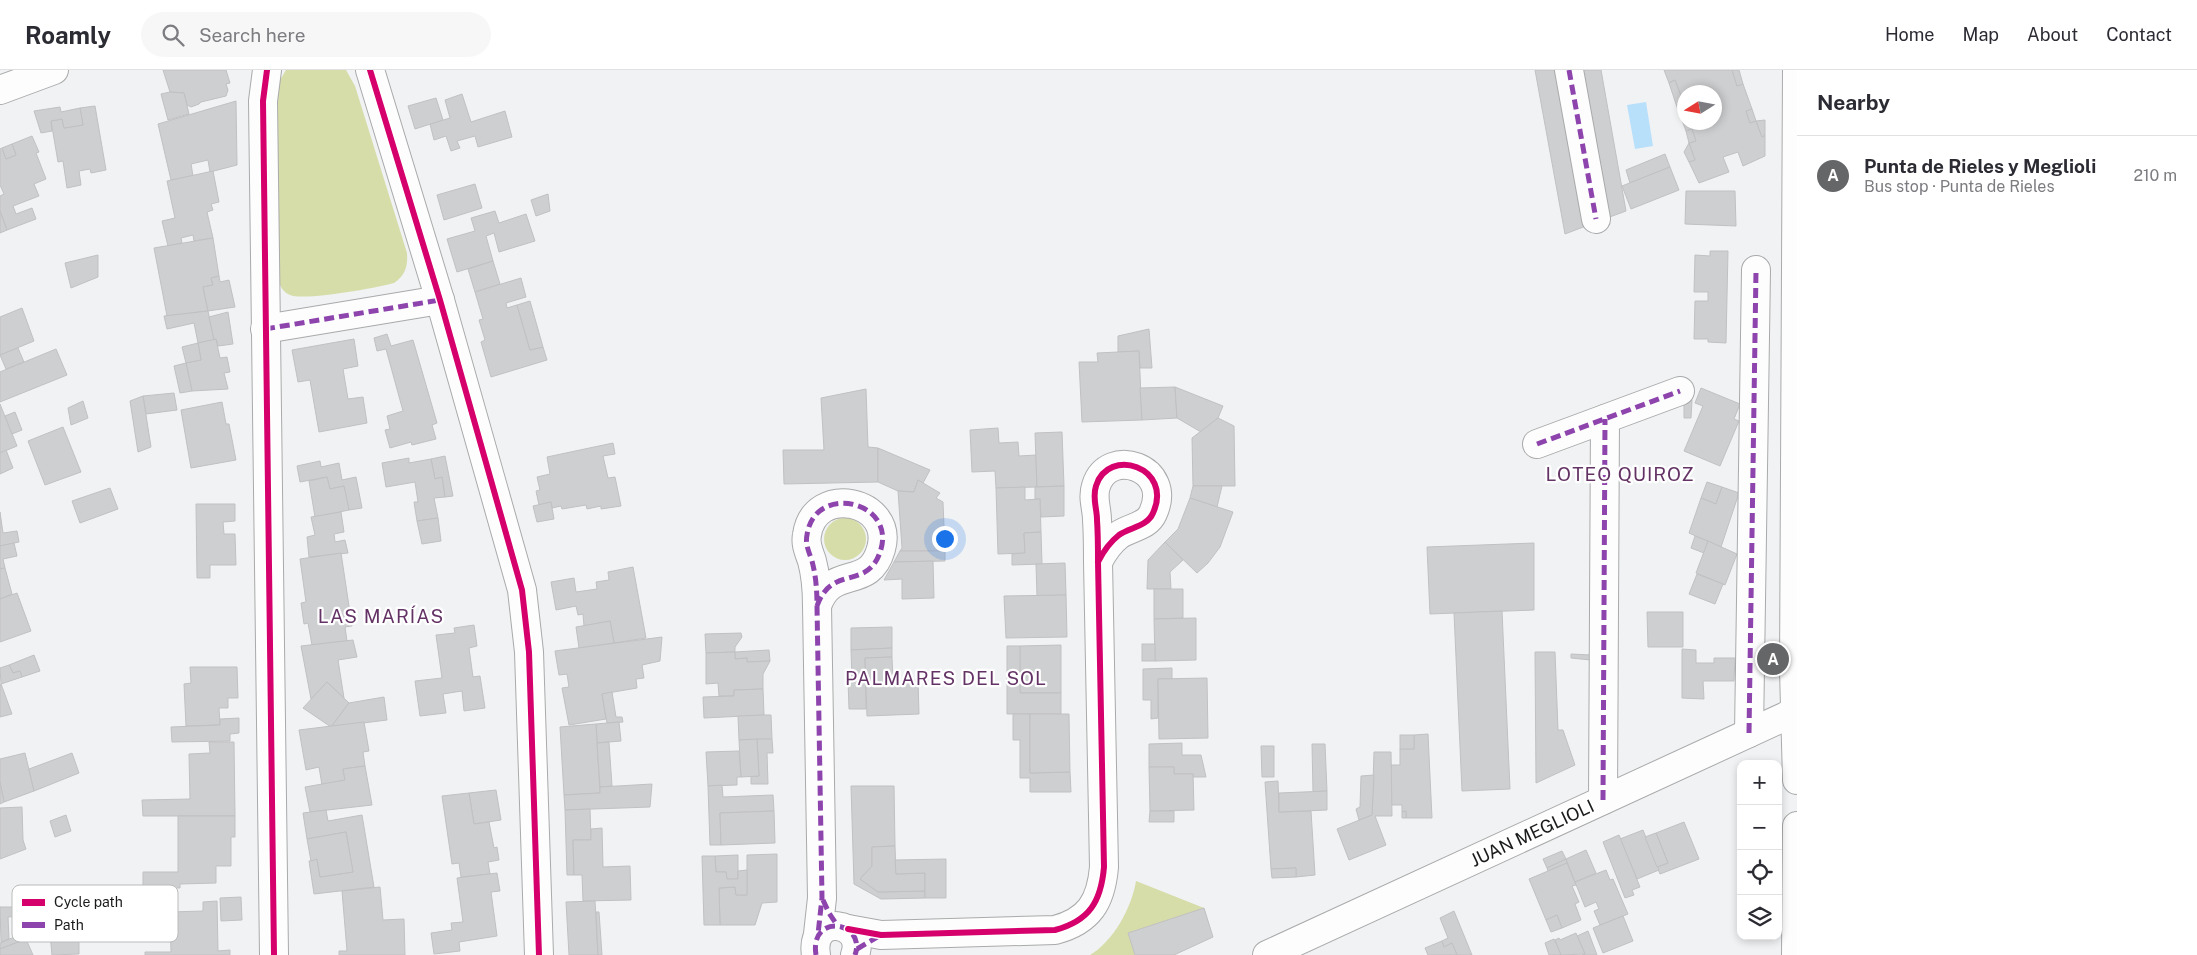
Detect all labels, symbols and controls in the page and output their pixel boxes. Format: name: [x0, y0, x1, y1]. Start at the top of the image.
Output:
search box: [141, 12, 491, 57]
text: Roamly: [25, 21, 111, 49]
icon: search: [159, 21, 187, 49]
text: Search here: [199, 24, 306, 46]
text: Home: [1885, 24, 1935, 45]
text: Map: [1963, 24, 1999, 45]
text: About: [2027, 24, 2078, 45]
text: Contact: [2106, 24, 2172, 45]
north arrow: [1677, 85, 1722, 130]
text: Nearby: [1817, 90, 1890, 115]
text: Punta de Rieles y Meglioli: [1864, 155, 2096, 177]
text: A: [1827, 166, 1839, 185]
text: 210 m: [2133, 166, 2177, 185]
text: Bus stop · Punta de Rieles: [1864, 177, 2054, 196]
district label: LOTEO QUIROZ: [1545, 463, 1695, 485]
your location: [932, 526, 958, 552]
district label: LAS MARÍAS: [318, 605, 444, 627]
pin: A: [1757, 640, 1789, 678]
district label: PALMARES DEL SOL: [845, 667, 1047, 689]
map controls: [1737, 760, 1782, 940]
button: +: [1737, 760, 1782, 805]
street label: JUAN MEGLIOLI: [1467, 795, 1597, 871]
button: −: [1737, 805, 1782, 850]
button: locate: [1737, 850, 1782, 895]
legend: [12, 885, 178, 942]
text: Cycle path: [54, 894, 123, 910]
button: layers: [1737, 895, 1782, 940]
text: Path: [54, 917, 84, 933]

